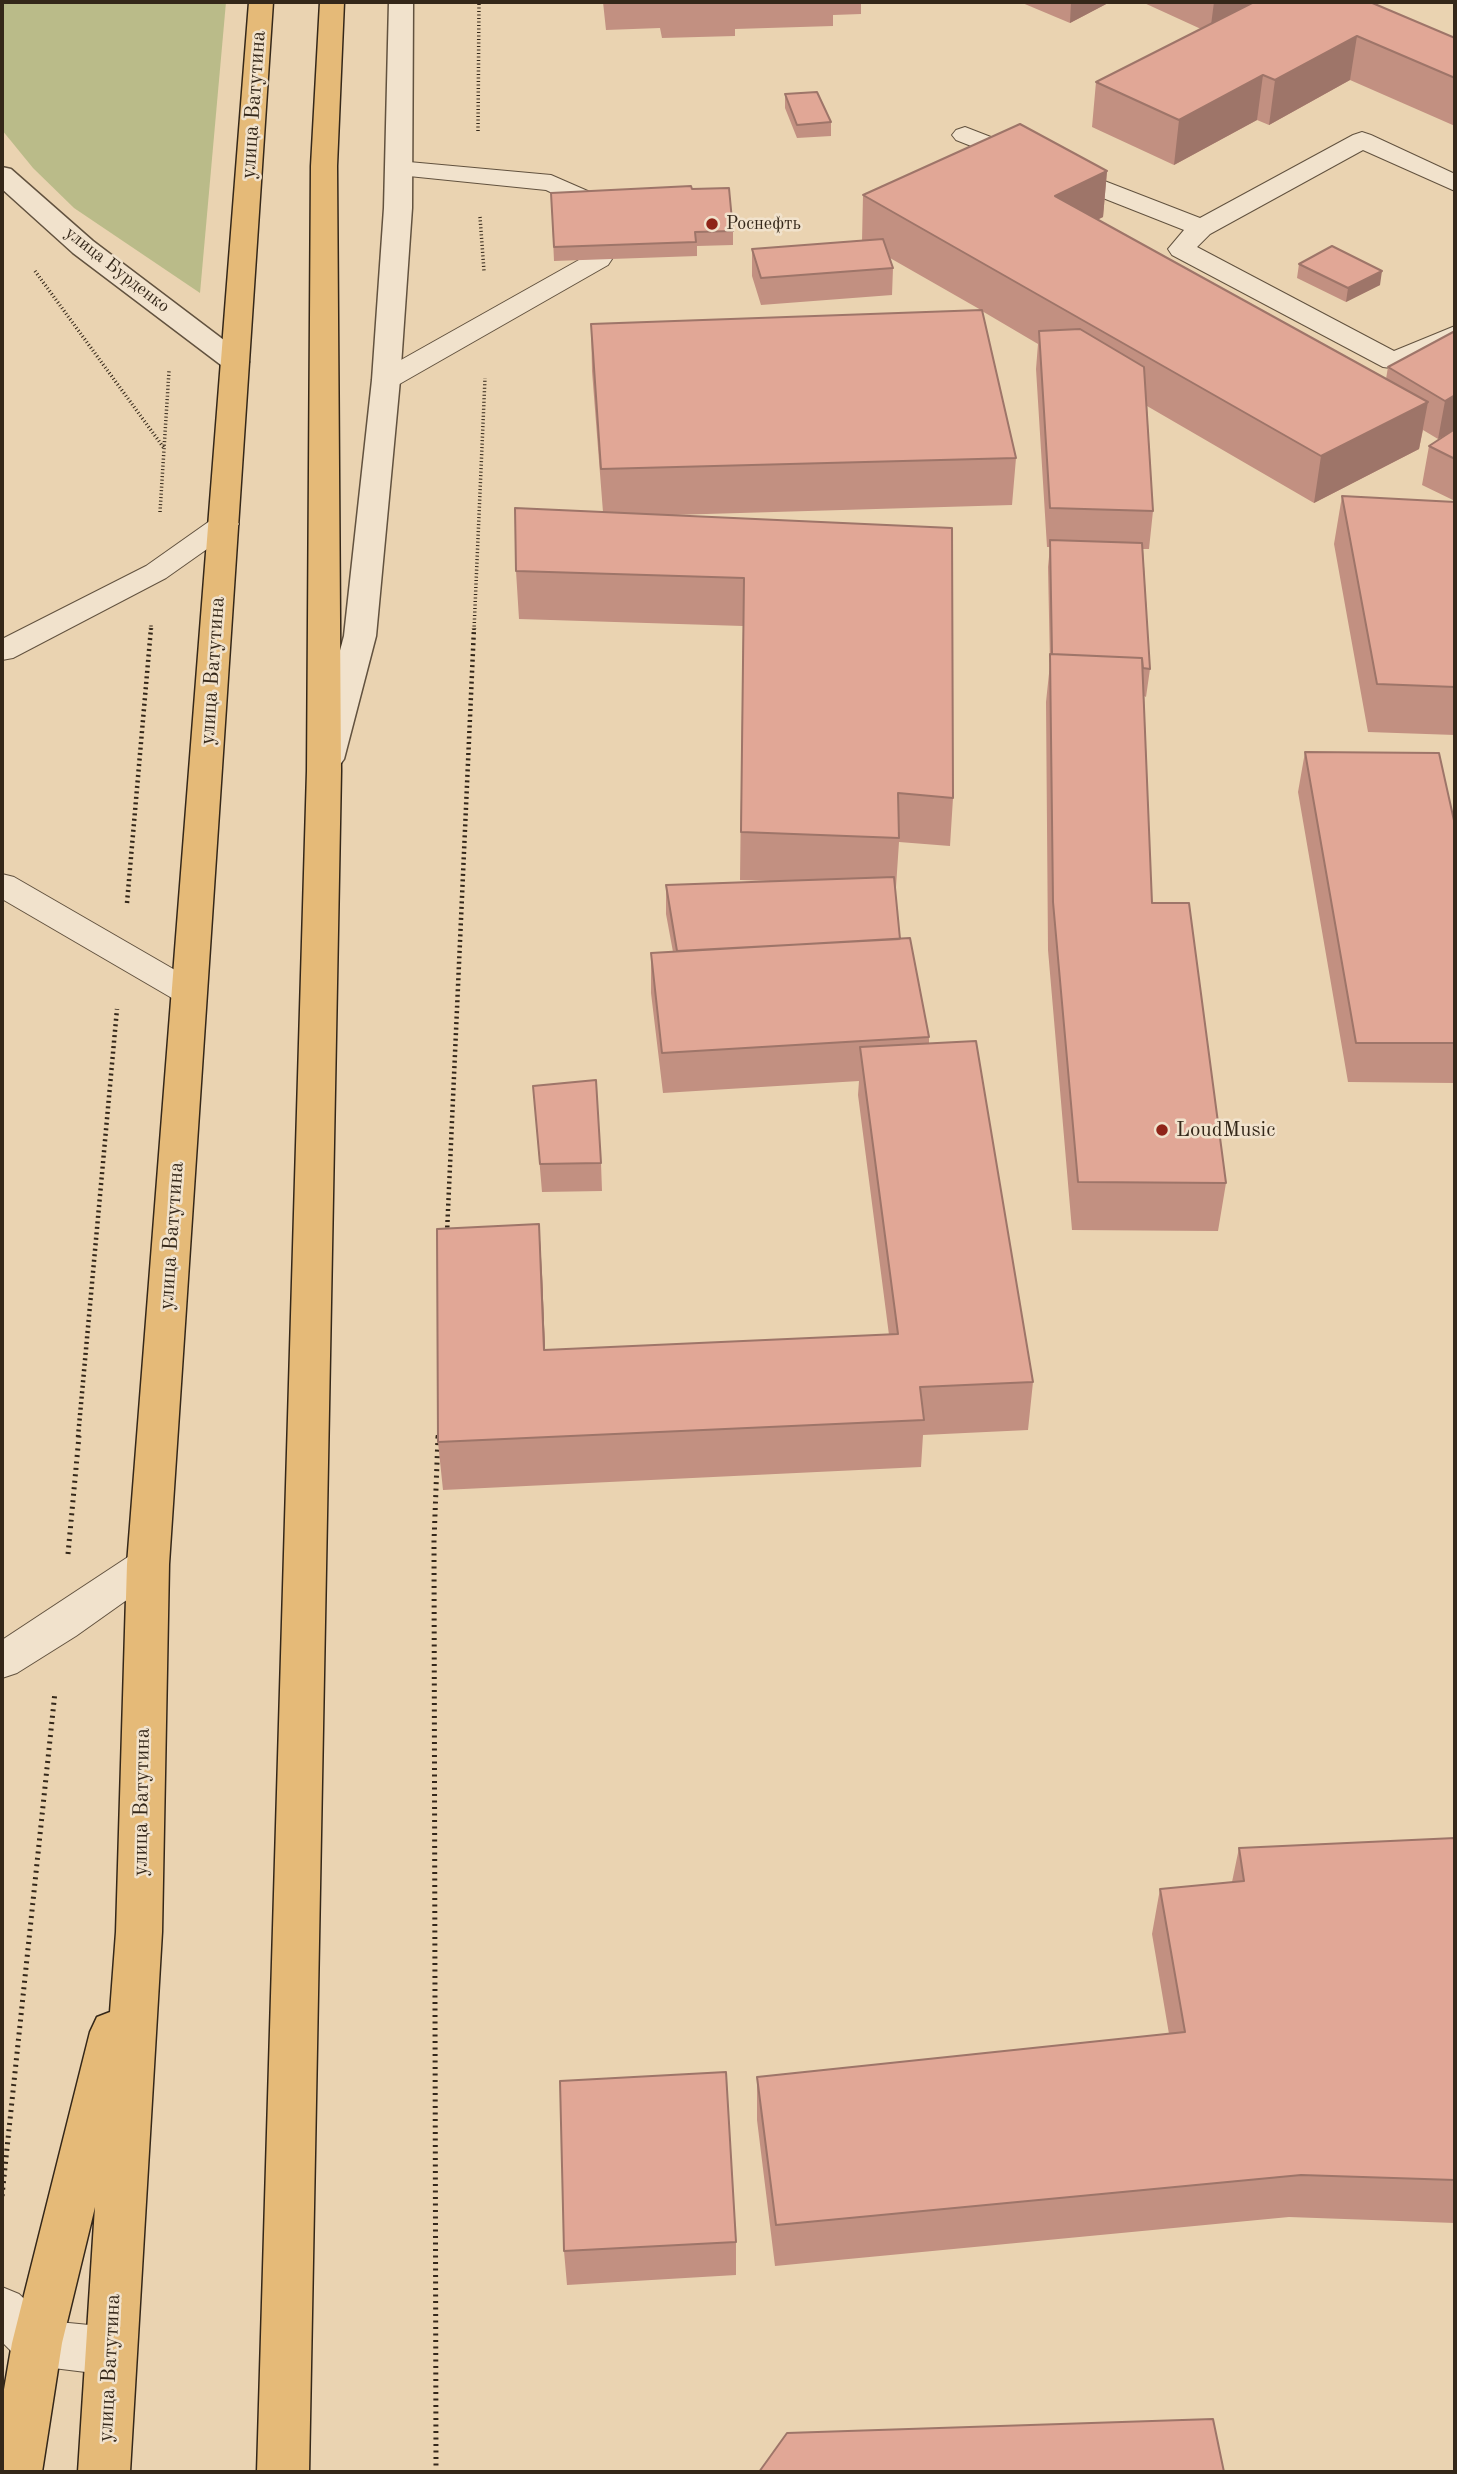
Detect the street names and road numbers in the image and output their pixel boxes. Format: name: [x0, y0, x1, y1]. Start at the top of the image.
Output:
street label: улица Ватутина: [236, 30, 272, 180]
street label: улица Бурденко: [60, 222, 174, 318]
street label: улица Ватутина: [195, 596, 231, 746]
street label: улица Ватутина: [154, 1161, 190, 1311]
street label: улица Ватутина: [128, 1727, 156, 1877]
street label: улица Ватутина: [94, 2293, 126, 2443]

